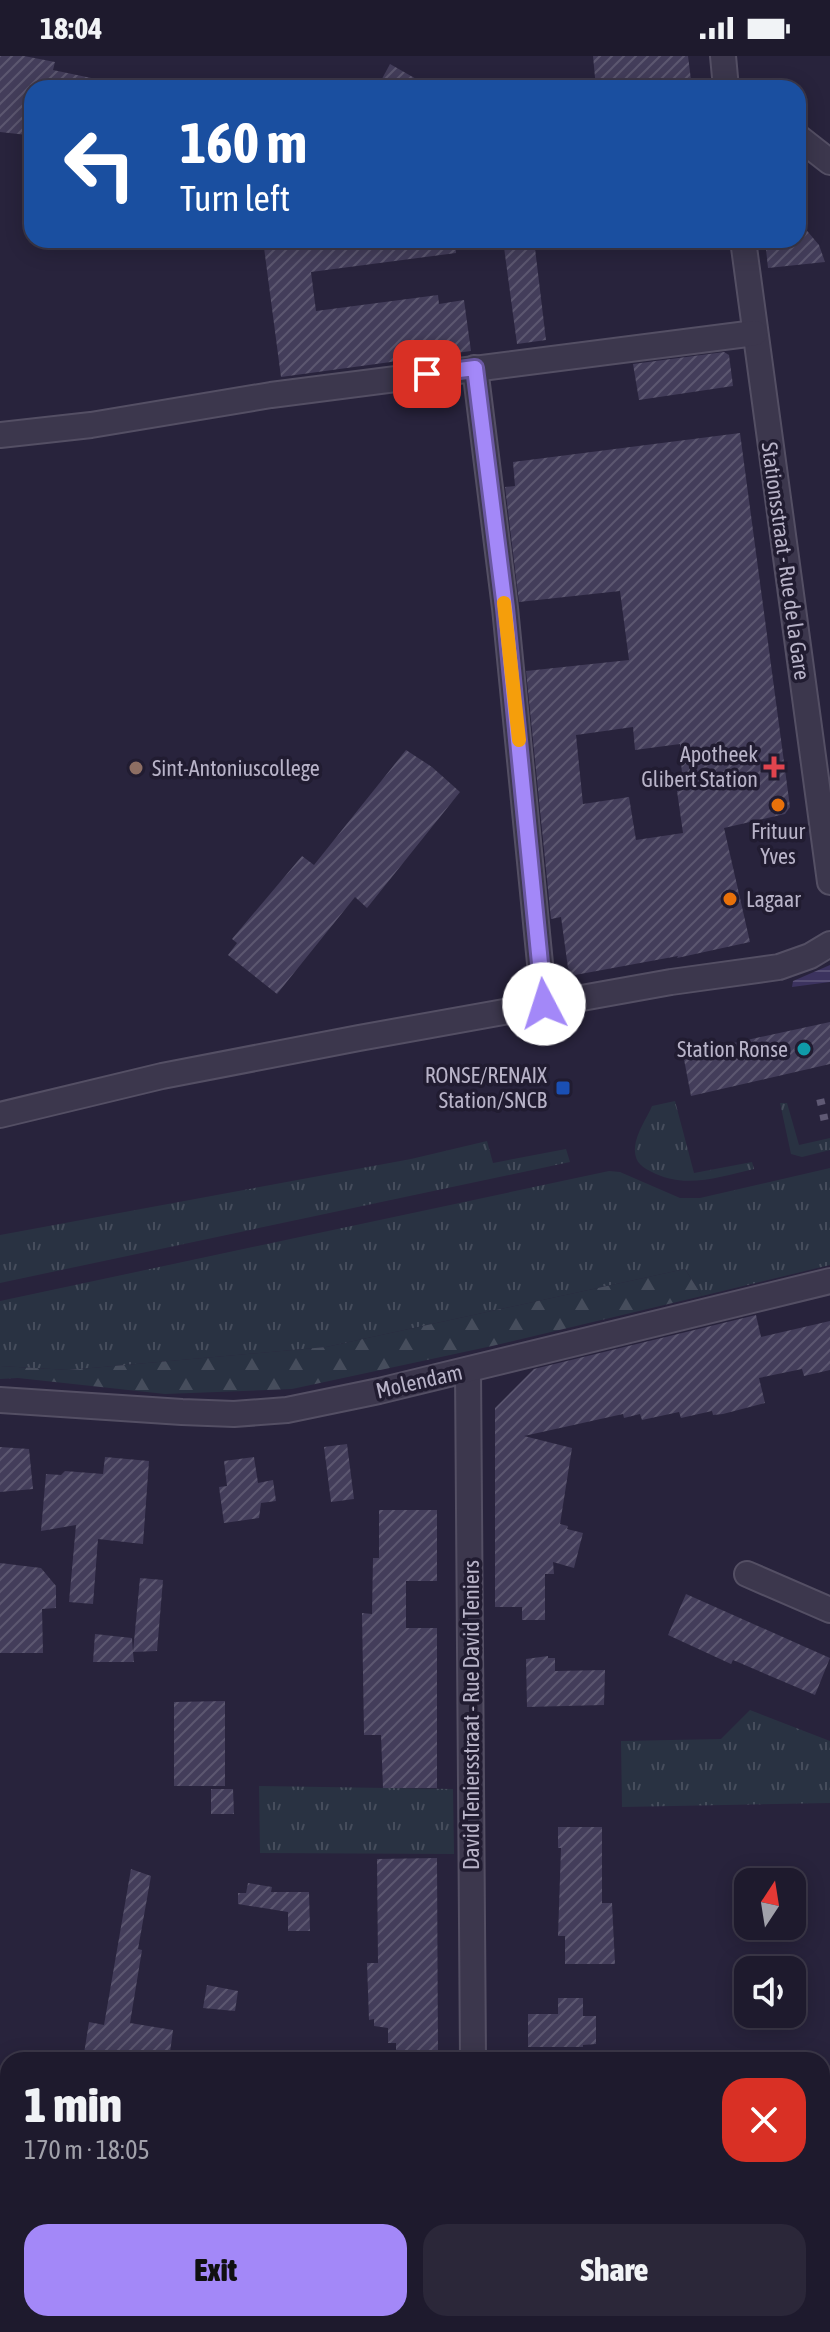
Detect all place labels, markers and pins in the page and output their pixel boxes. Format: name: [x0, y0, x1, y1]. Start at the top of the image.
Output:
pin: [393, 340, 461, 408]
place label: Apotheek Glibert Station: [641, 741, 758, 792]
place label: Sint-Antoniuscollege: [152, 755, 320, 781]
marker: Apotheek Glibert Station: [765, 758, 783, 776]
marker: Sint-Antoniuscollege: [127, 759, 145, 777]
marker: Frituur Yves: [769, 796, 787, 814]
place label: Frituur Yves: [751, 818, 806, 869]
place label: Lagaar: [746, 886, 801, 912]
marker: Lagaar: [721, 890, 739, 908]
place label: Station Ronse: [677, 1036, 788, 1062]
marker: Station Ronse: [795, 1040, 813, 1058]
place label: RONSE/RENAIX Station/SNCB: [425, 1062, 548, 1113]
marker: RONSE/RENAIX Station/SNCB: [554, 1079, 572, 1097]

